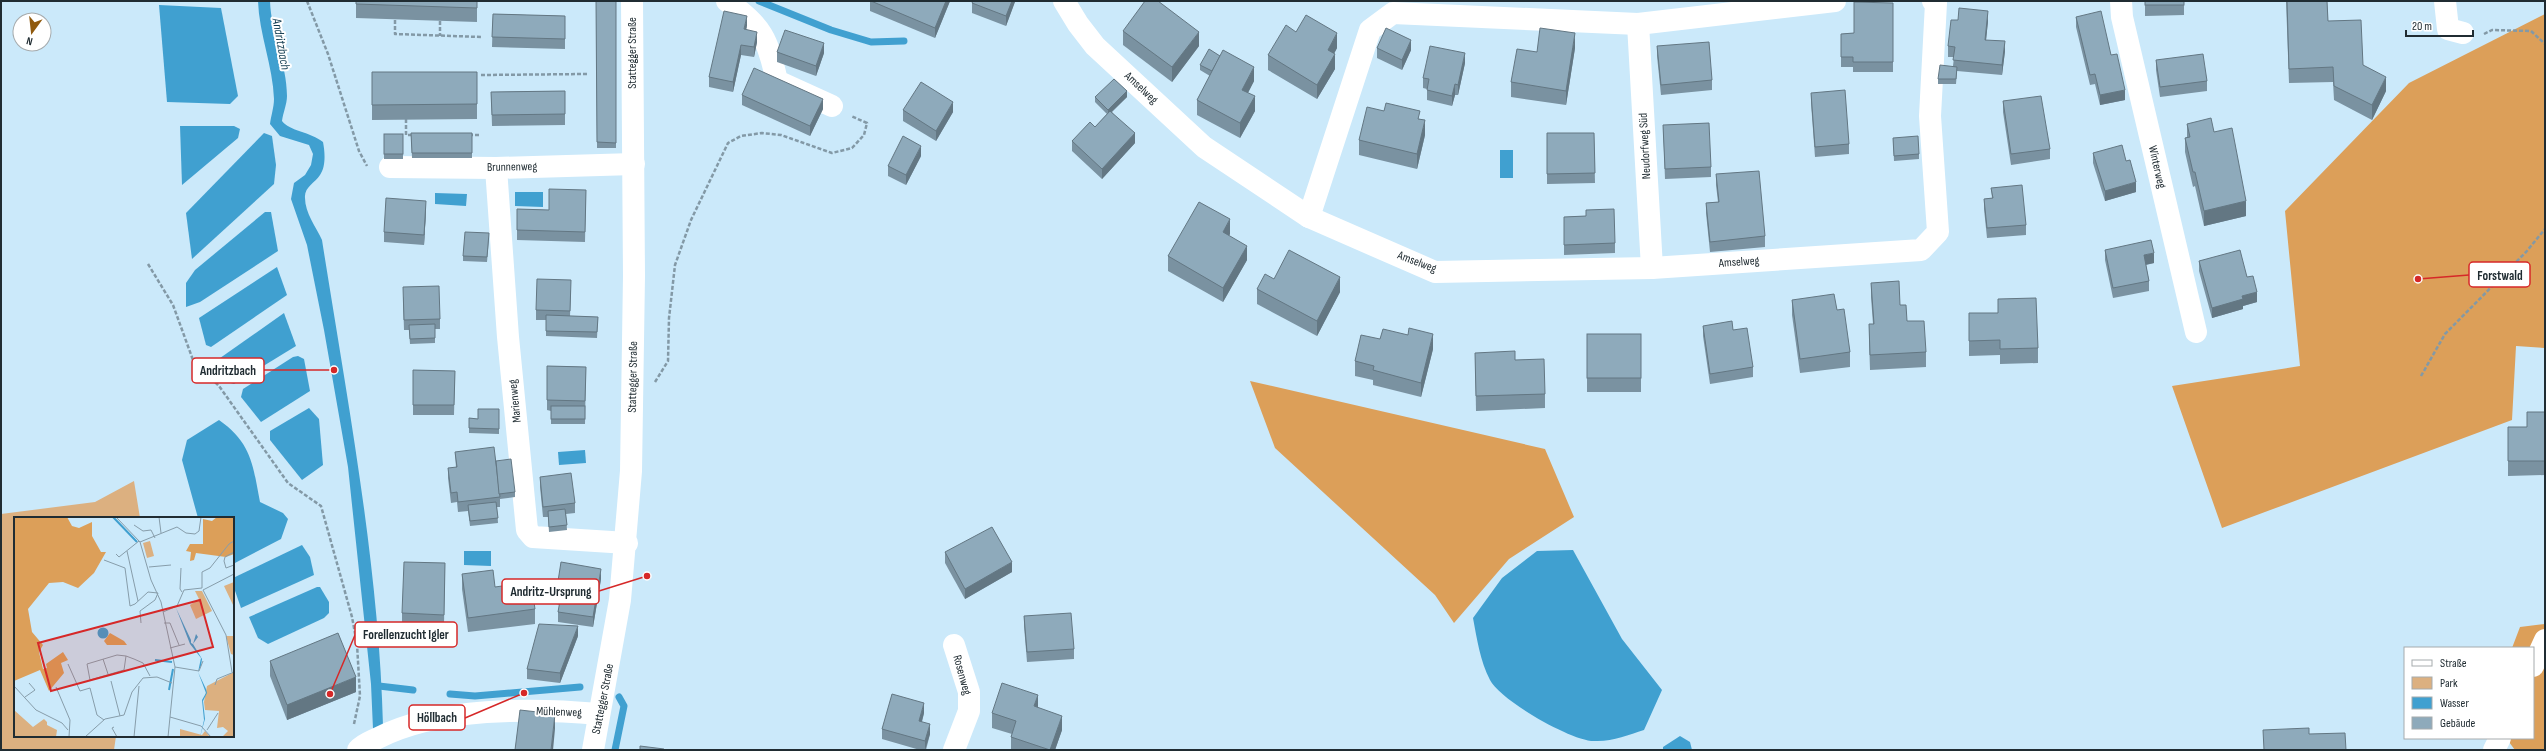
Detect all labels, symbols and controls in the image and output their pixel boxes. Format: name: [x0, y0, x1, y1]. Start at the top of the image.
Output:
north arrow: [12, 12, 52, 52]
scale bar: [2406, 12, 2473, 38]
water label: Andritzbach: [268, 16, 293, 72]
street label: Stattegger Straße: [625, 17, 640, 89]
text: 20 m: [2412, 19, 2432, 34]
text: N: [25, 34, 34, 48]
street label: Amselweg: [1120, 68, 1161, 108]
street label: Neudorfweg Süd: [1636, 112, 1654, 180]
street label: Winterweg: [2145, 144, 2169, 190]
street label: Brunnenweg: [487, 159, 537, 175]
street label: Amselweg: [1394, 247, 1439, 276]
street label: Amselweg: [1717, 253, 1760, 271]
callout: Forstwald: [2469, 262, 2530, 287]
text: Forstwald: [2477, 268, 2523, 284]
street label: Stattegger Straße: [625, 341, 641, 413]
callout: Andritzbach: [192, 358, 264, 383]
text: Andritzbach: [199, 363, 256, 379]
street label: Marienweg: [505, 378, 525, 424]
inset map: [14, 517, 234, 737]
callout: Andritz-Ursprung: [502, 579, 599, 604]
text: Andritz-Ursprung: [509, 584, 592, 600]
callout: Forellenzucht Igler: [355, 622, 457, 647]
text: Forellenzucht Igler: [363, 627, 449, 643]
legend: [2404, 647, 2534, 739]
street label: Rosenweg: [949, 653, 975, 697]
text: Straße: [2440, 656, 2467, 671]
street label: Stattegger Straße: [589, 662, 617, 736]
text: Park: [2440, 676, 2458, 691]
text: Wasser: [2440, 696, 2469, 711]
street label: Mühlenweg: [536, 704, 582, 720]
callout: Höllbach: [409, 705, 465, 730]
text: Höllbach: [417, 710, 457, 726]
text: Gebäude: [2440, 716, 2475, 731]

